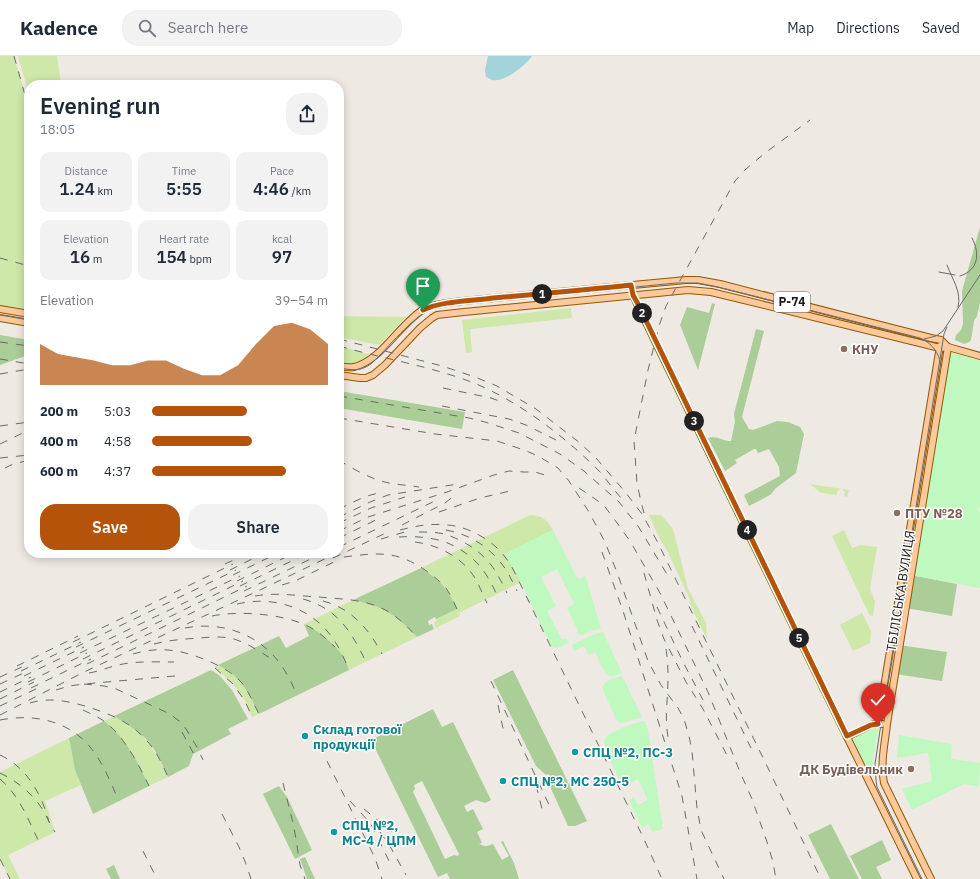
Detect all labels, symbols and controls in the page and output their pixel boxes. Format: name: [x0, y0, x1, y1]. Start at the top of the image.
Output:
search box: [122, 10, 402, 46]
text: Kadence: [20, 16, 98, 40]
icon: search: [136, 17, 158, 39]
text: Search here: [168, 18, 248, 37]
text: Map: [787, 19, 814, 37]
text: Directions: [836, 19, 900, 37]
text: Saved: [922, 19, 960, 37]
text: Evening run: [40, 91, 160, 120]
button: share: [286, 93, 328, 135]
text: 18:05: [40, 121, 75, 138]
text: Distance: [65, 164, 107, 178]
text: Time: [172, 164, 196, 178]
text: Pace: [270, 164, 294, 178]
text: 1.24: [59, 178, 95, 200]
text: 5:55: [166, 178, 202, 200]
text: 4:46: [253, 178, 289, 200]
text: km: [95, 184, 113, 198]
text: /km: [289, 184, 311, 198]
text: Elevation: [63, 232, 109, 246]
text: Heart rate: [159, 232, 209, 246]
text: kcal: [272, 232, 292, 246]
text: 16: [70, 246, 90, 268]
text: 154: [156, 246, 187, 268]
text: 97: [272, 246, 292, 268]
text: m: [90, 252, 102, 266]
text: bpm: [187, 252, 212, 266]
pin: [406, 269, 440, 310]
icon: arrive: [412, 275, 434, 297]
pin: 1: [532, 284, 552, 304]
text: 1: [539, 287, 545, 301]
text: Elevation: [40, 292, 94, 309]
text: 39–54 m: [275, 292, 328, 309]
road number: Р-74: [774, 292, 810, 312]
pin: 2: [632, 303, 652, 323]
text: 2: [639, 306, 645, 320]
place label: КНУ: [852, 341, 879, 358]
marker: КНУ: [839, 344, 849, 354]
text: 200 m: [40, 403, 78, 420]
text: 5:03: [104, 403, 131, 420]
pin: 3: [684, 411, 704, 431]
text: 3: [691, 414, 697, 428]
text: 400 m: [40, 433, 78, 450]
text: 4:58: [104, 433, 131, 450]
text: 600 m: [40, 463, 78, 480]
text: 4:37: [104, 463, 131, 480]
button: Save: [40, 504, 180, 550]
button: Share: [188, 504, 328, 550]
place label: ПТУ №28: [905, 505, 963, 522]
marker: ПТУ №28: [892, 508, 902, 518]
pin: 4: [737, 520, 757, 540]
text: 4: [744, 523, 750, 537]
street label: ТБІЛІСЬКА ВУЛИЦЯ: [883, 529, 918, 653]
pin: 5: [789, 628, 809, 648]
text: 5: [796, 631, 802, 645]
pin: [861, 683, 895, 724]
icon: check: [867, 689, 889, 711]
place label: Склад готової продукції: [313, 721, 403, 753]
marker: Склад готової продукції: [300, 731, 310, 741]
place label: СПЦ №2, ПС-3: [583, 744, 673, 761]
marker: СПЦ №2, ПС-3: [570, 747, 580, 757]
place label: ДК Будівельник: [800, 761, 903, 778]
marker: ДК Будівельник: [906, 764, 916, 774]
place label: СПЦ №2, МС 250-5: [511, 773, 629, 790]
marker: СПЦ №2, МС 250-5: [498, 776, 508, 786]
place label: СПЦ №2, МС-4 / ЦПМ: [342, 817, 416, 849]
marker: СПЦ №2, МС-4 / ЦПМ: [329, 827, 339, 837]

